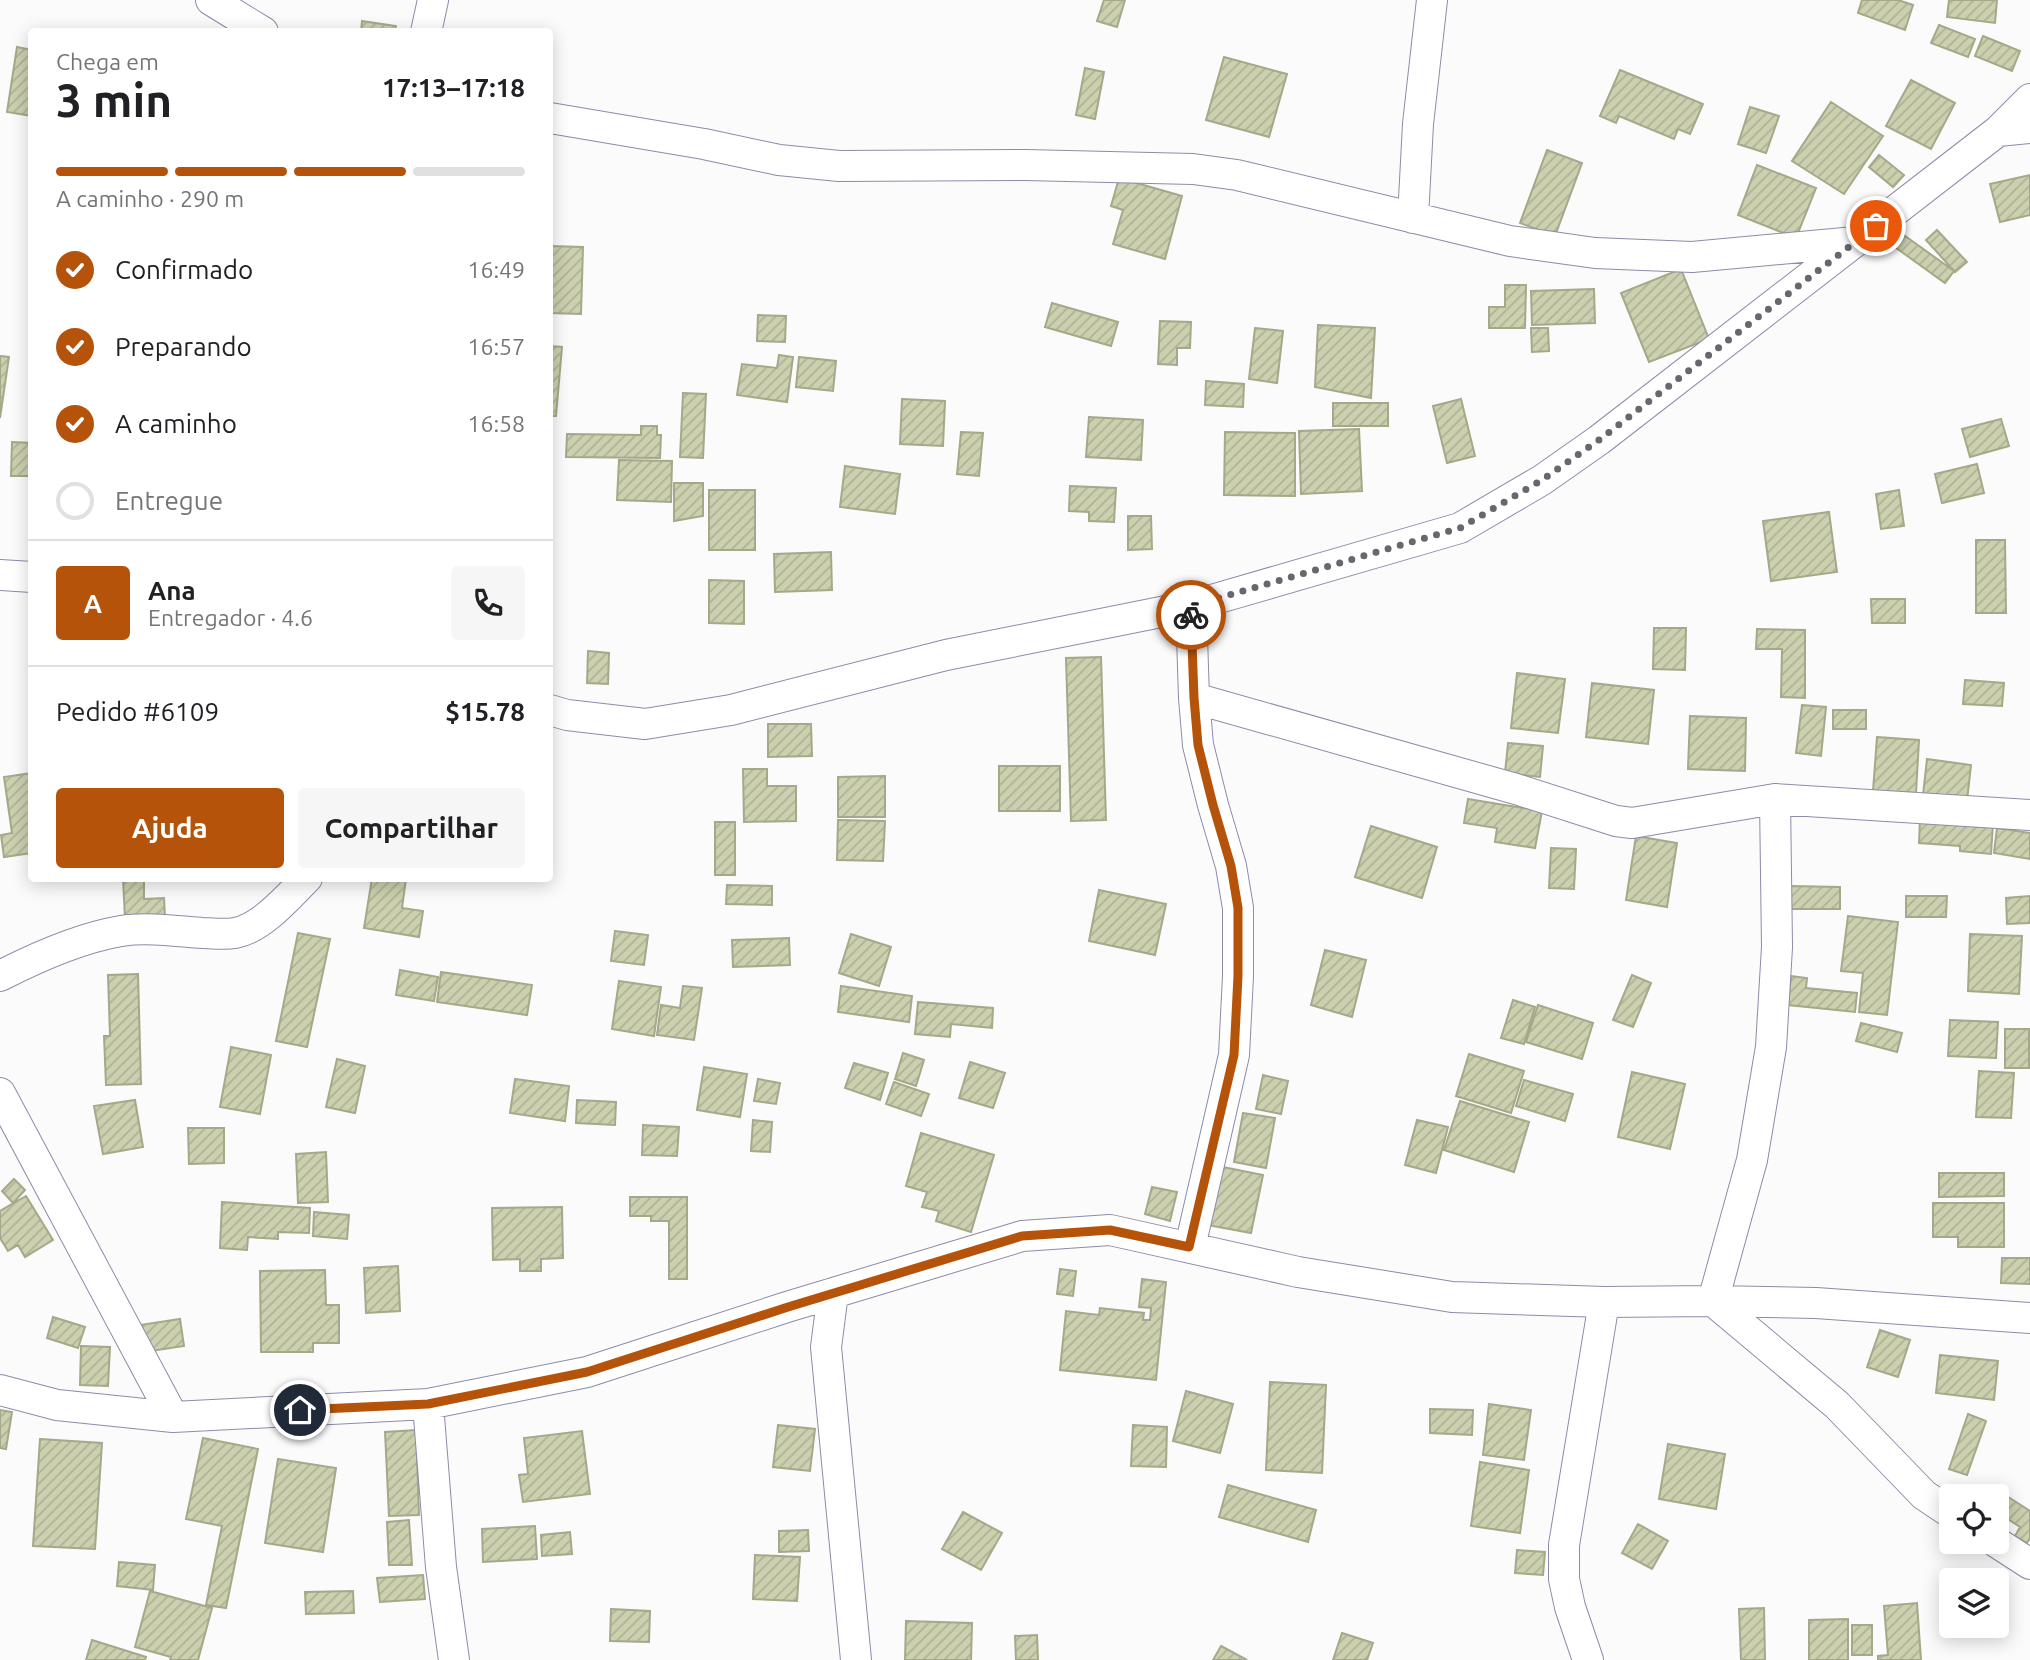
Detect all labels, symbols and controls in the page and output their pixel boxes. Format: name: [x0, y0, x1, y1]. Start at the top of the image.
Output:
text: Chega em: [56, 49, 159, 74]
text: 17:13–17:18: [382, 73, 525, 102]
text: 3 min: [56, 74, 172, 126]
text: A caminho · 290 m: [56, 186, 244, 211]
pin: [1846, 196, 1906, 256]
icon: bag: [1857, 207, 1895, 245]
icon: check: [56, 251, 94, 289]
text: Confirmado: [115, 255, 253, 284]
text: 16:49: [467, 257, 525, 282]
icon: check: [56, 328, 94, 366]
text: Preparando: [115, 332, 252, 361]
text: 16:57: [467, 334, 525, 359]
icon: check: [56, 405, 94, 443]
text: A caminho: [115, 409, 237, 438]
text: 16:58: [467, 411, 525, 436]
text: Entregue: [115, 486, 223, 515]
button: phone: [451, 566, 525, 640]
text: Ana: [148, 576, 196, 605]
courier: [1156, 580, 1226, 650]
text: A: [84, 589, 102, 618]
icon: bike: [1172, 596, 1210, 634]
text: Entregador · 4.6: [148, 605, 313, 630]
text: Pedido #6109: [56, 697, 219, 726]
text: $15.78: [445, 697, 525, 726]
button: Ajuda: [56, 788, 284, 868]
button: Compartilhar: [298, 788, 525, 868]
pin: [270, 1380, 330, 1440]
icon: home: [281, 1391, 319, 1429]
map controls: [1939, 1484, 2009, 1638]
button: locate: [1939, 1484, 2009, 1554]
button: layers: [1939, 1568, 2009, 1638]

